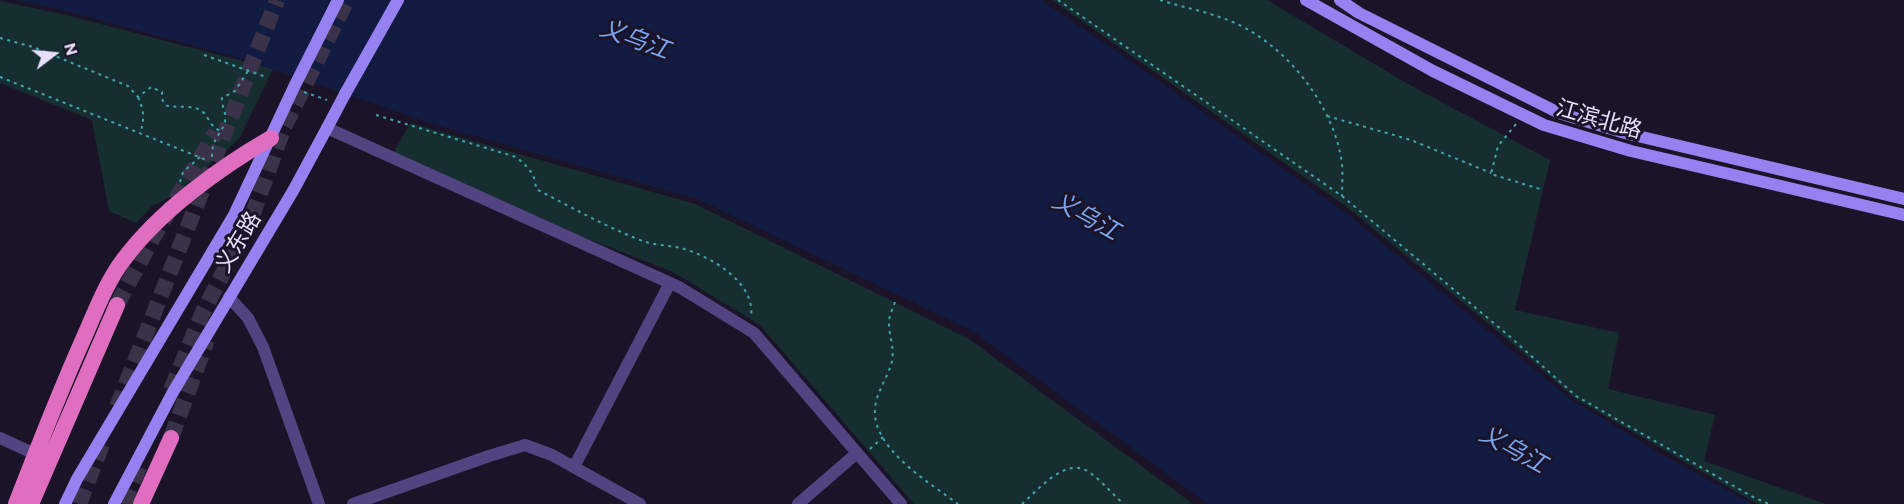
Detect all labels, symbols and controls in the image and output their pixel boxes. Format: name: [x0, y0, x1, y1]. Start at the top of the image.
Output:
water label: 义乌江: [596, 13, 674, 65]
north arrow: [24, 24, 84, 84]
text: N: [61, 41, 83, 57]
street label: 江滨北路: [1553, 94, 1645, 144]
water label: 义乌江: [1048, 186, 1124, 246]
street label: 义东路: [210, 207, 266, 277]
water label: 义乌江: [1475, 419, 1551, 479]

